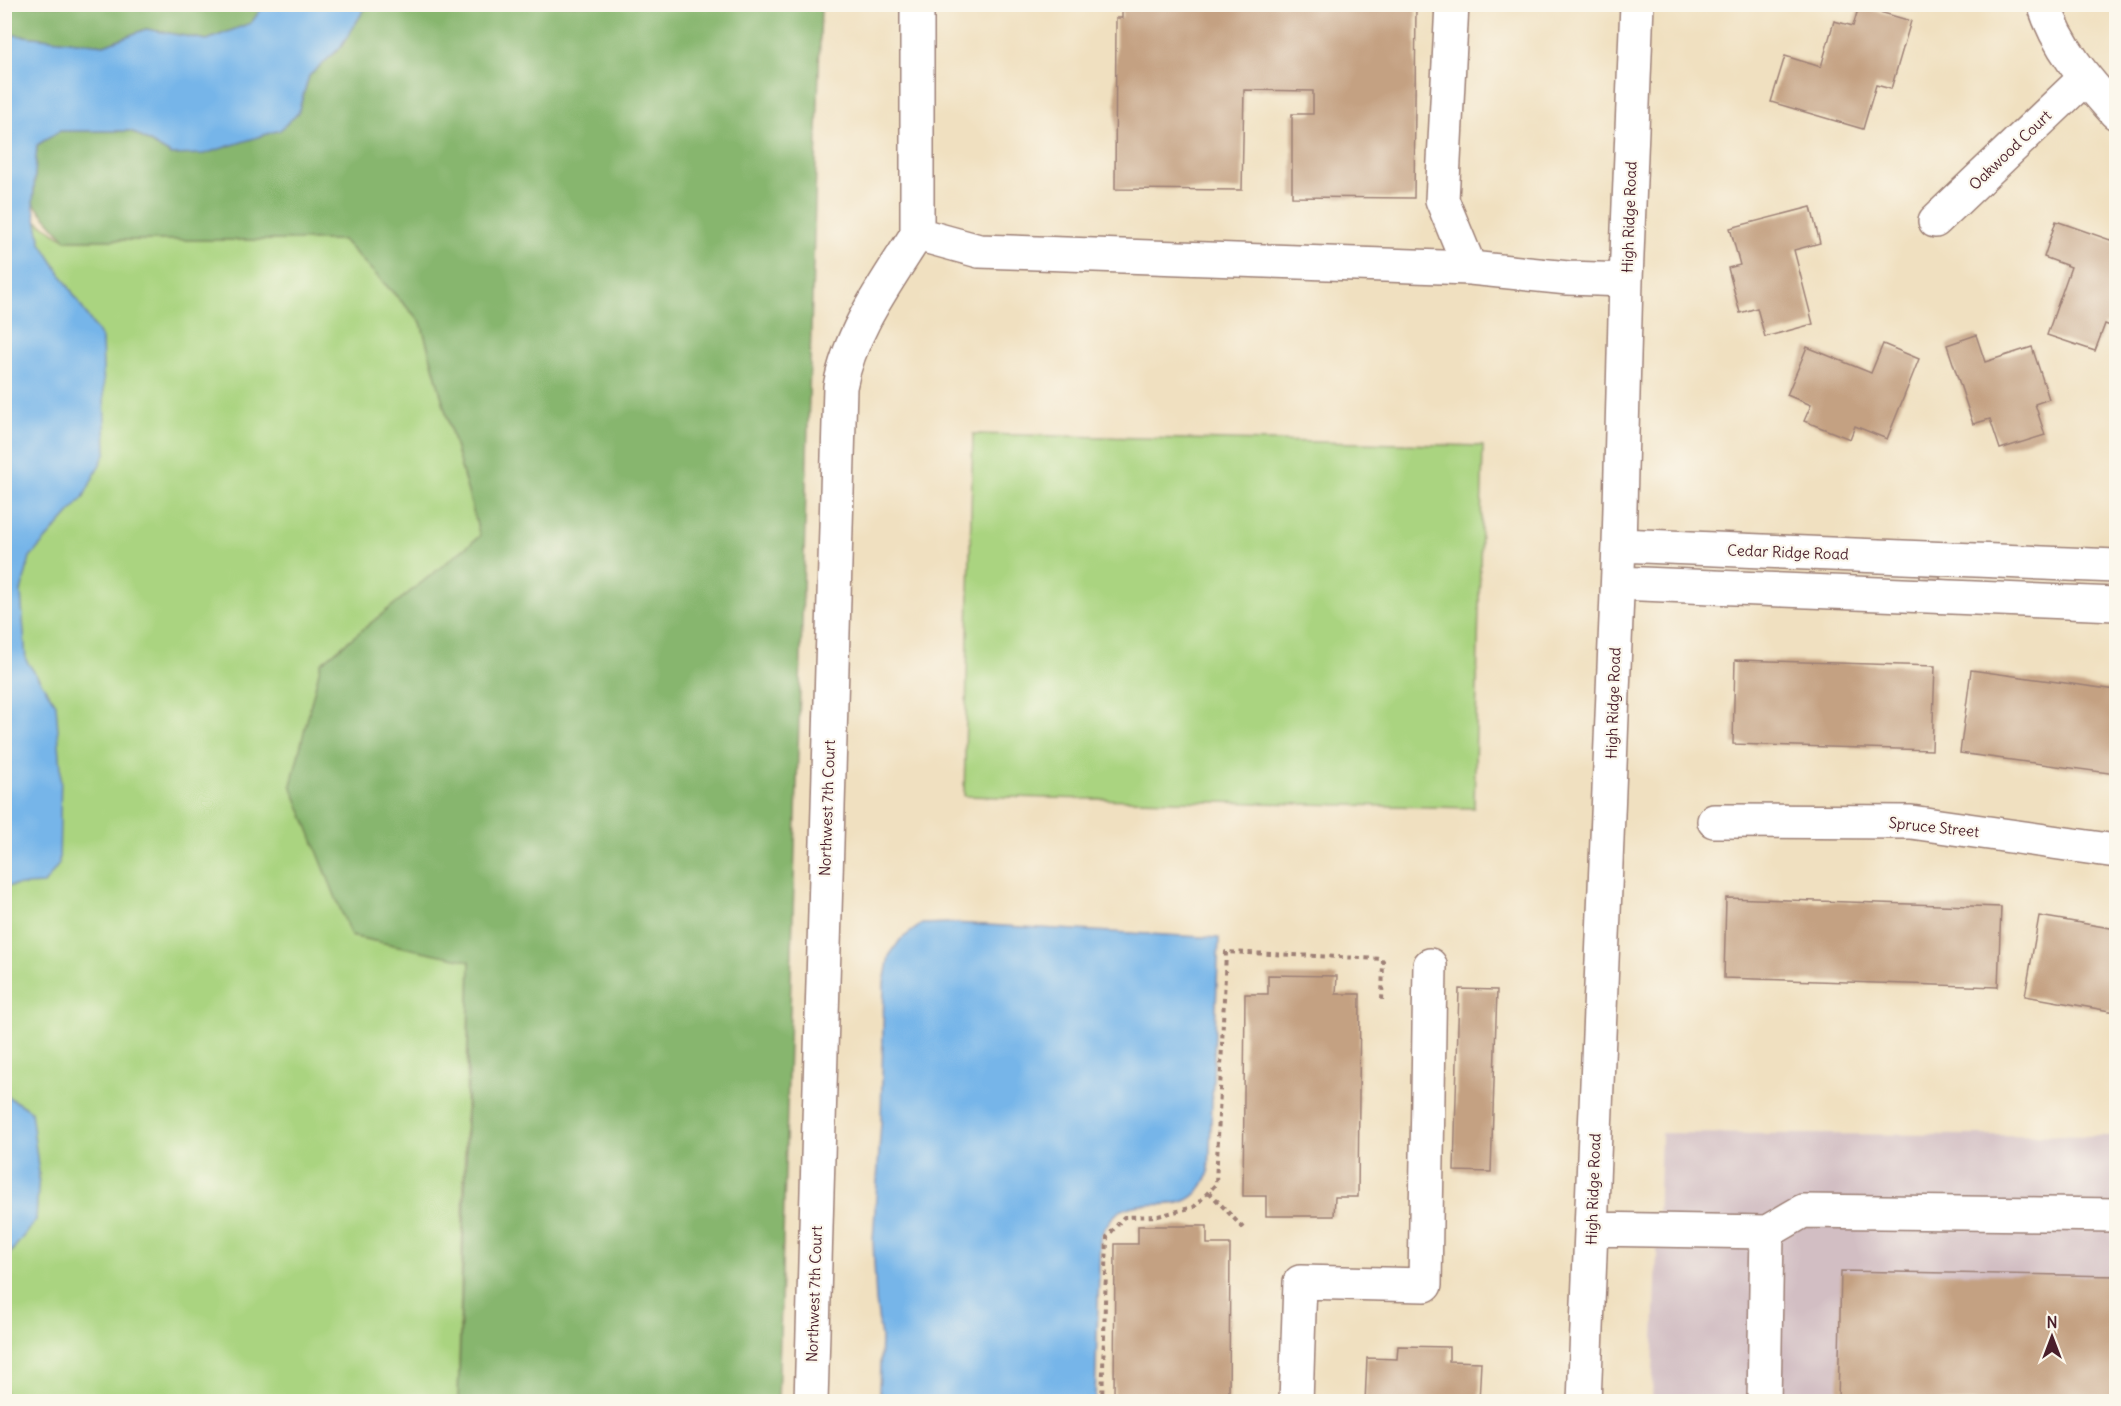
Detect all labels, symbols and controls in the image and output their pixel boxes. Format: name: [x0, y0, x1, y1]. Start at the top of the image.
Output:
street label: Oakwood Court: [1965, 106, 2055, 194]
street label: High Ridge Road: [1618, 161, 1640, 273]
street label: Cedar Ridge Road: [1727, 540, 1849, 564]
street label: High Ridge Road: [1602, 647, 1624, 759]
street label: Northwest 7th Court: [815, 739, 839, 877]
street label: Spruce Street: [1888, 813, 1980, 841]
street label: High Ridge Road: [1582, 1133, 1604, 1245]
street label: Northwest 7th Court: [802, 1225, 826, 1363]
north arrow: [2022, 1307, 2082, 1367]
text: N: [2046, 1312, 2058, 1332]

